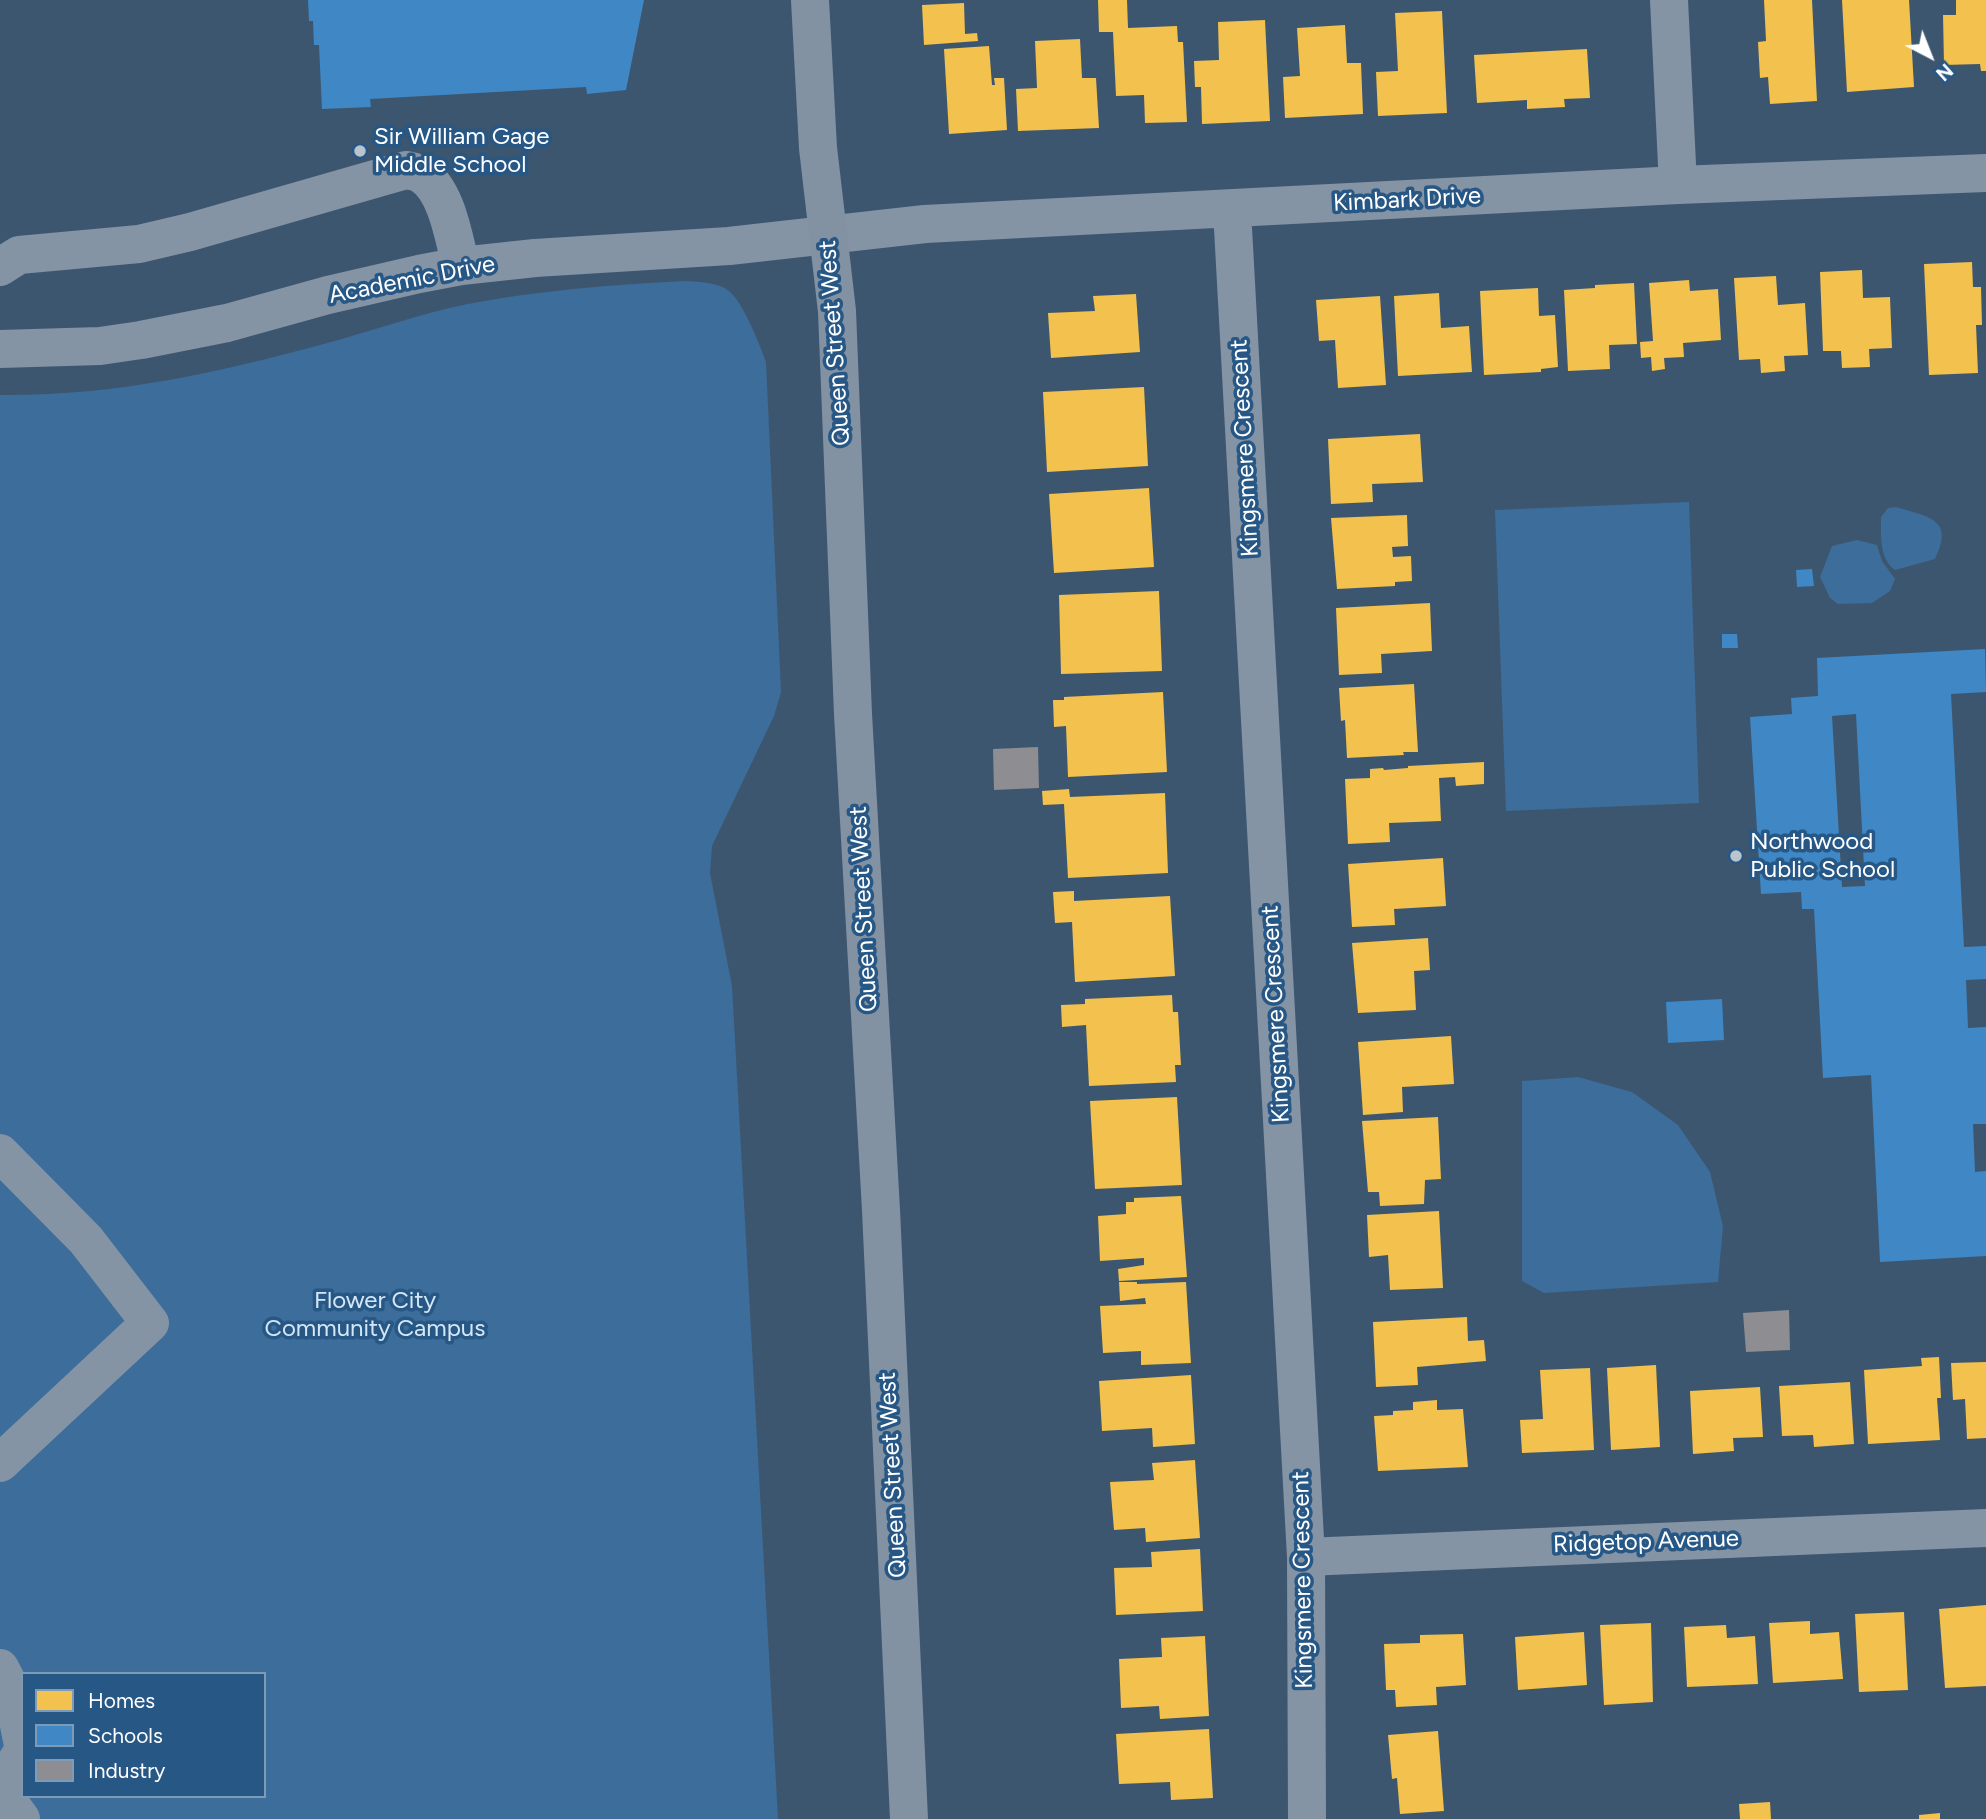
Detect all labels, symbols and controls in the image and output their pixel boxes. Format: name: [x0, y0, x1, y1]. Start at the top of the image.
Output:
north arrow: [1895, 21, 1965, 91]
text: N: [1931, 59, 1958, 85]
place label: Sir William Gage Middle School: [374, 123, 549, 179]
marker: Sir William Gage Middle School: [352, 143, 368, 159]
street label: Kimbark Drive: [1332, 182, 1482, 218]
street label: Queen Street West: [813, 239, 857, 447]
street label: Academic Drive: [326, 250, 498, 310]
street label: Kingsmere Crescent: [1225, 338, 1265, 558]
street label: Queen Street West: [844, 805, 884, 1013]
place label: Northwood Public School: [1750, 828, 1895, 884]
marker: Northwood Public School: [1728, 848, 1744, 864]
street label: Kingsmere Crescent: [1256, 904, 1296, 1124]
park label: Flower City Community Campus: [265, 1287, 485, 1343]
street label: Queen Street West: [873, 1371, 913, 1579]
street label: Kingsmere Crescent: [1287, 1471, 1319, 1689]
street label: Ridgetop Avenue: [1553, 1524, 1739, 1560]
legend: [21, 1672, 266, 1798]
text: Homes: [88, 1688, 155, 1713]
text: Schools: [88, 1723, 163, 1748]
text: Industry: [88, 1758, 165, 1783]

